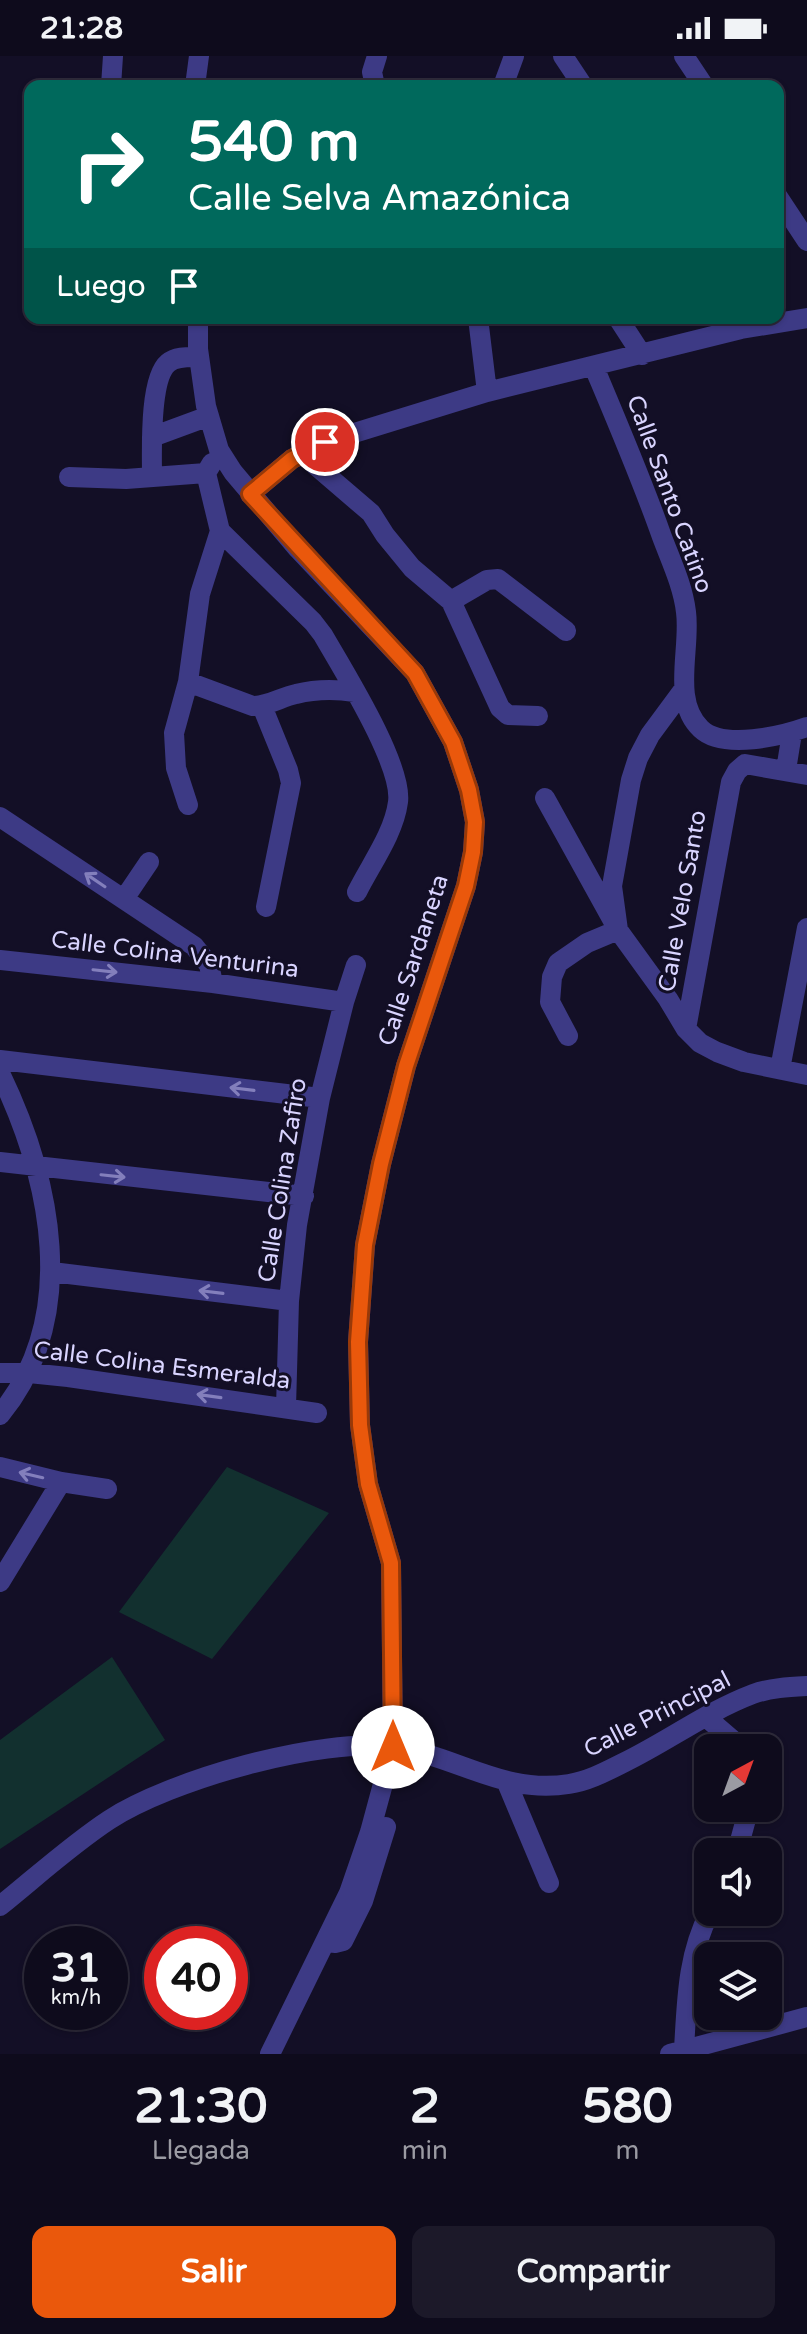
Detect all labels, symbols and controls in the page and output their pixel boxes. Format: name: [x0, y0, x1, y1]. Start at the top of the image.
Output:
text: 21:28: [40, 10, 123, 47]
text: 540 m: [188, 109, 359, 176]
icon: right: [56, 112, 160, 216]
text: Calle Selva Amazónica: [188, 177, 571, 220]
icon: arrive: [162, 264, 206, 308]
text: Luego: [56, 268, 146, 305]
street label: Calle Santo Catino: [620, 391, 719, 597]
pin: [291, 408, 359, 476]
icon: arrive: [303, 420, 347, 464]
street label: Calle Velo Santo: [652, 808, 713, 994]
street label: Calle Sardaneta: [372, 871, 455, 1050]
one-way arrow: [85, 872, 107, 888]
street label: Calle Colina Venturina: [49, 925, 300, 984]
one-way arrow: [91, 964, 118, 979]
street label: Calle Colina Zafiro: [252, 1076, 313, 1284]
one-way arrow: [230, 1081, 256, 1096]
one-way arrow: [99, 1168, 126, 1183]
one-way arrow: [198, 1284, 225, 1299]
street label: Calle Colina Esmeralda: [32, 1335, 292, 1396]
one-way arrow: [197, 1388, 222, 1403]
one-way arrow: [18, 1467, 44, 1482]
street label: Calle Principal: [579, 1665, 736, 1764]
position arrow: [351, 1705, 435, 1789]
north arrow: [694, 1734, 782, 1822]
map controls: [694, 1734, 782, 2030]
button: sound: [694, 1838, 782, 1926]
speed limit sign: 40: [144, 1926, 248, 2030]
button: layers: [694, 1942, 782, 2030]
text: 31: [51, 1944, 101, 1992]
text: km/h: [51, 1986, 101, 2010]
text: 21:30: [134, 2078, 267, 2136]
text: 2: [410, 2078, 440, 2136]
text: 580: [582, 2078, 673, 2136]
text: Llegada: [152, 2135, 250, 2166]
text: min: [402, 2135, 448, 2166]
text: m: [616, 2135, 639, 2166]
button: Salir: [32, 2226, 396, 2318]
button: Compartir: [412, 2226, 775, 2318]

